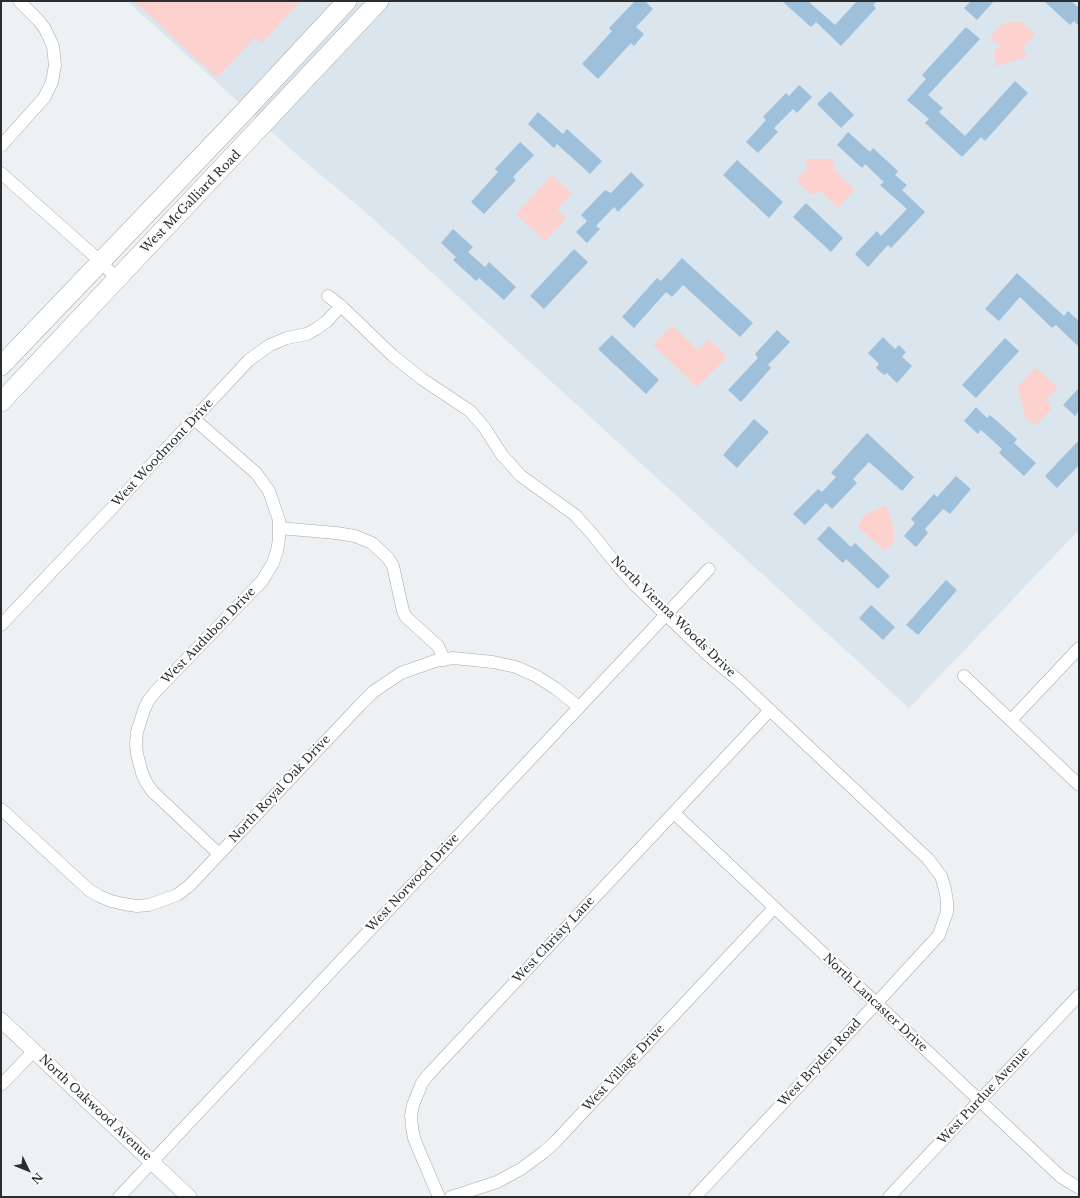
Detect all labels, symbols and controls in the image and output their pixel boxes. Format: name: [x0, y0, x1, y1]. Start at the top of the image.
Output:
street label: West McGalliard Road: [138, 148, 244, 256]
street label: West Woodmont Drive: [109, 396, 217, 510]
street label: North Vienna Woods Drive: [608, 554, 738, 680]
street label: West Audubon Drive: [159, 585, 259, 687]
street label: North Royal Oak Drive: [226, 732, 334, 846]
street label: West Norwood Drive: [364, 831, 462, 935]
street label: West Christy Lane: [510, 894, 598, 986]
street label: North Lancaster Drive: [820, 951, 930, 1055]
street label: West Bryden Road: [776, 1016, 864, 1110]
street label: West Village Drive: [580, 1022, 668, 1114]
street label: West Purdue Avenue: [935, 1044, 1033, 1148]
street label: North Oakwood Avenue: [36, 1052, 154, 1164]
north arrow: [8, 1150, 48, 1190]
text: N: [28, 1170, 45, 1187]

